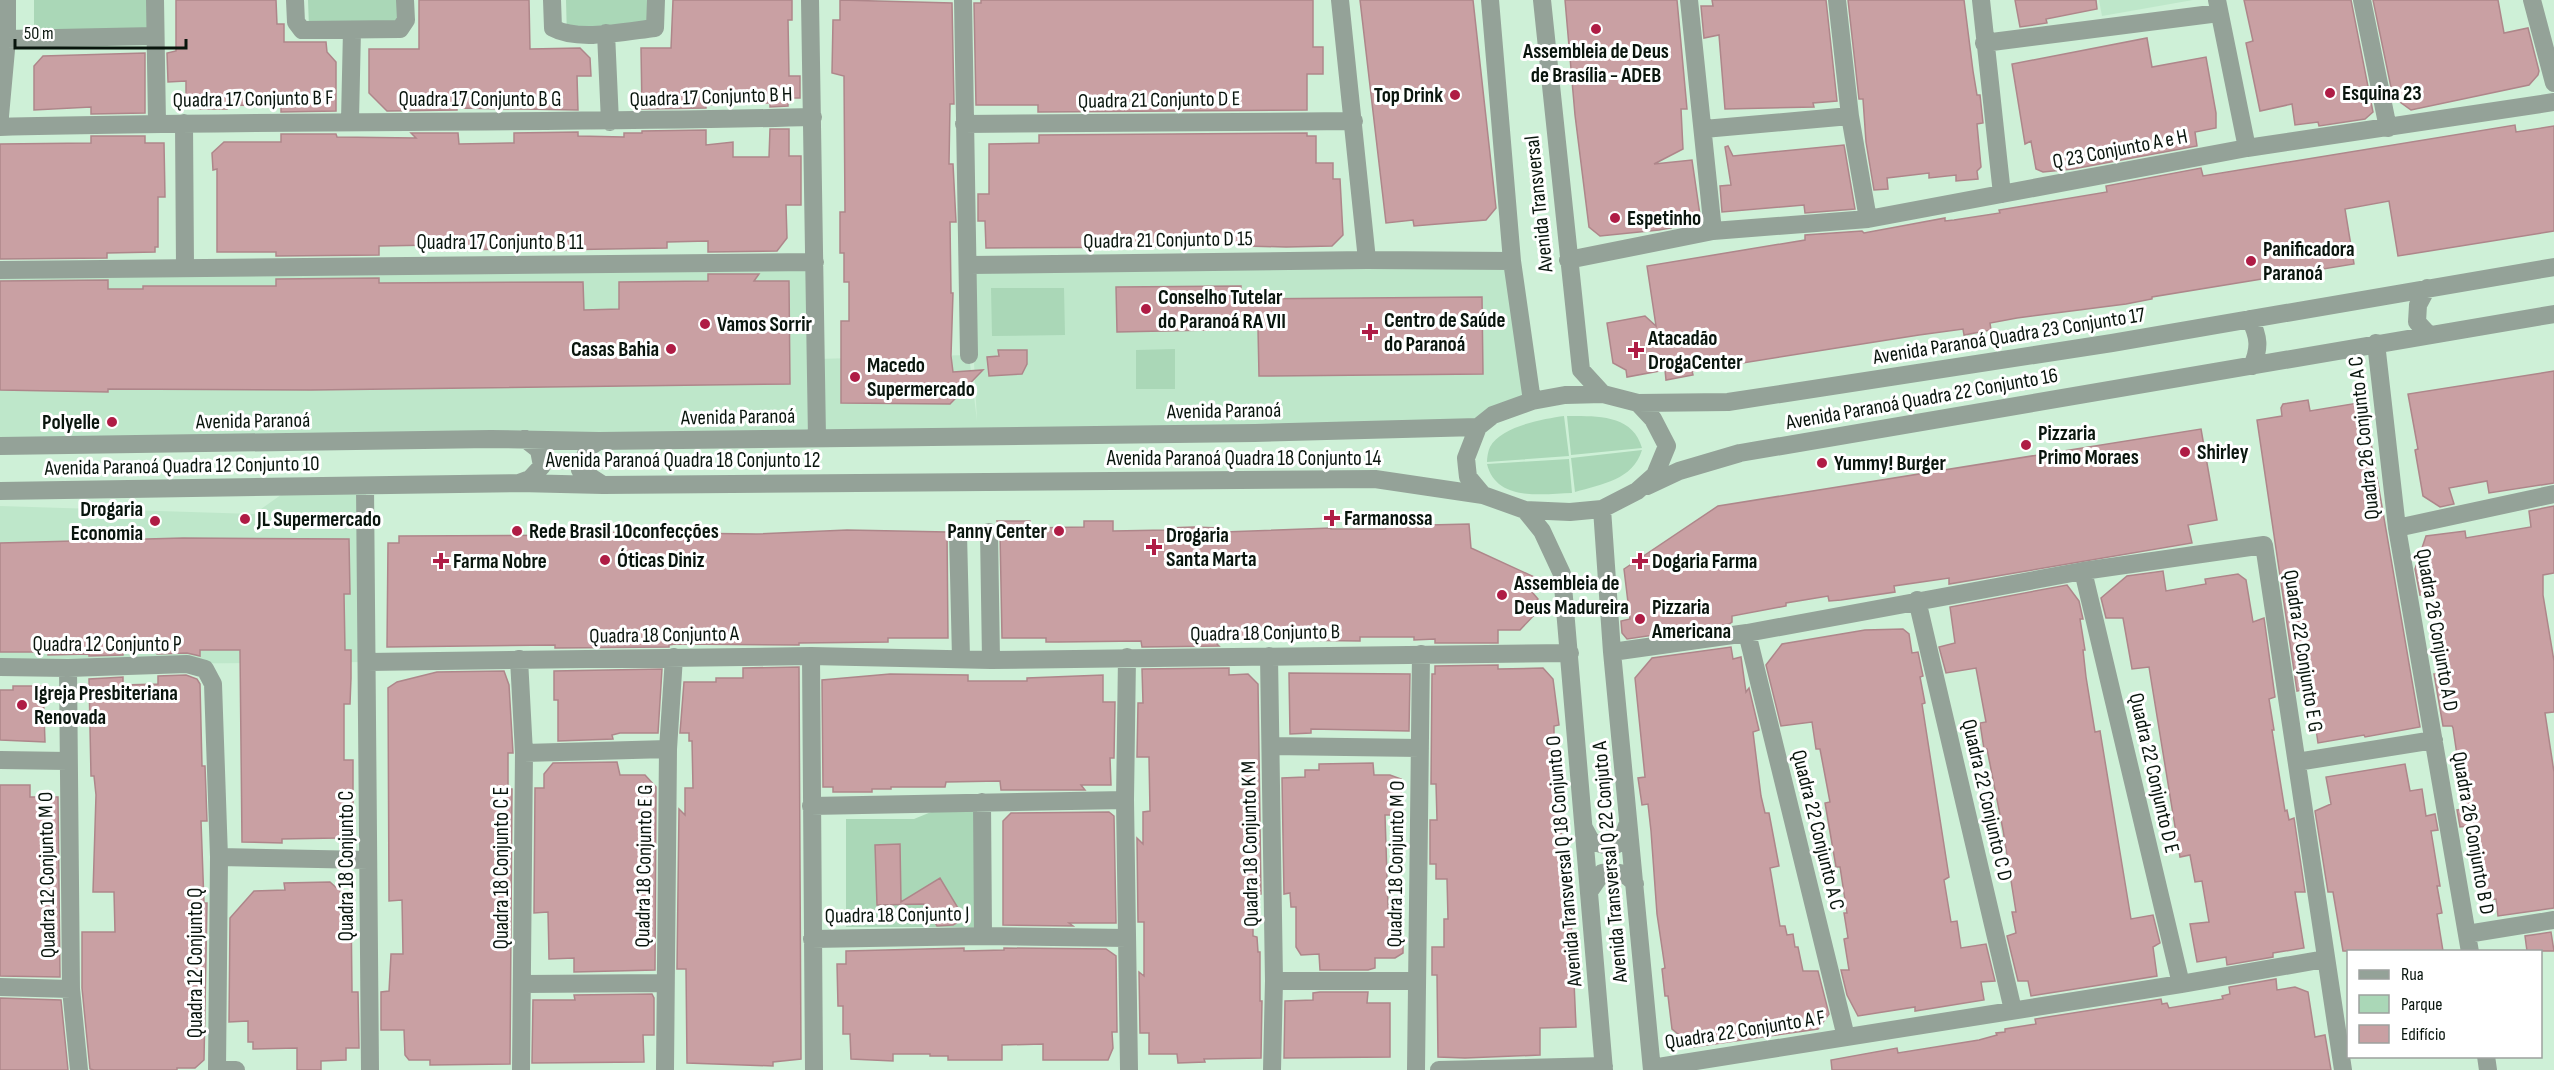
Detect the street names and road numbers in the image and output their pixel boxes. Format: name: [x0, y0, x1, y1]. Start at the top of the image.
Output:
street label: Quadra 17 Conjunto B H: [629, 82, 793, 112]
street label: Quadra 17 Conjunto B F: [172, 85, 334, 113]
street label: Quadra 21 Conjunto D E: [1078, 86, 1240, 114]
street label: Quadra 17 Conjunto B G: [398, 87, 562, 112]
street label: Q 23 Conjunto A e H: [2050, 124, 2190, 174]
street label: Avenida Transversal: [1519, 135, 1559, 274]
street label: Quadra 21 Conjunto D 15: [1083, 226, 1253, 254]
street label: Quadra 17 Conjunto B 11: [416, 230, 584, 255]
street label: Avenida Paranoá Quadra 23 Conjunto 17: [1870, 302, 2147, 370]
street label: Quadra 26 Conjunto A C: [2343, 355, 2385, 521]
street label: Avenida Paranoá Quadra 22 Conjunto 16: [1783, 363, 2060, 435]
street label: Avenida Paranoá: [1166, 398, 1281, 425]
street label: Avenida Paranoá: [680, 404, 795, 431]
street label: Avenida Paranoá: [195, 408, 310, 435]
street label: Avenida Paranoá Quadra 18 Conjunto 14: [1106, 446, 1381, 471]
street label: Avenida Paranoá Quadra 18 Conjunto 12: [545, 448, 820, 473]
street label: Avenida Paranoá Quadra 12 Conjunto 10: [43, 451, 320, 481]
street label: Quadra 26 Conjunto A D: [2410, 547, 2464, 713]
street label: Quadra 22 Conjunto E G: [2278, 568, 2328, 734]
street label: Quadra 18 Conjunto B: [1190, 619, 1340, 647]
street label: Quadra 18 Conjunto A: [589, 621, 740, 649]
street label: Quadra 12 Conjunto P: [32, 632, 182, 657]
street label: Quadra 22 Conjunto D E: [2123, 690, 2185, 856]
street label: Quadra 22 Conjunto C D: [1956, 717, 2018, 883]
street label: Avenida Transversal Q 18 Conjunto O: [1541, 734, 1588, 989]
street label: Avenida Transversal Q 22 Conjuto A: [1587, 739, 1633, 985]
street label: Quadra 22 Conjunto A C: [1786, 747, 1850, 913]
street label: Quadra 26 Conjunto B D: [2446, 750, 2500, 916]
street label: Quadra 18 Conjunto K M: [1236, 761, 1264, 927]
street label: Quadra 18 Conjunto M O: [1382, 780, 1410, 948]
street label: Quadra 18 Conjunto E G: [630, 784, 658, 948]
street label: Quadra 18 Conjunto C E: [489, 787, 514, 949]
street label: Quadra 18 Conjunto C: [334, 791, 359, 941]
street label: Quadra 12 Conjunto M O: [33, 792, 61, 958]
street label: Quadra 12 Conjunto Q: [183, 888, 208, 1038]
street label: Quadra 18 Conjunto J: [824, 901, 970, 929]
street label: Quadra 22 Conjunto A F: [1663, 1005, 1827, 1055]

